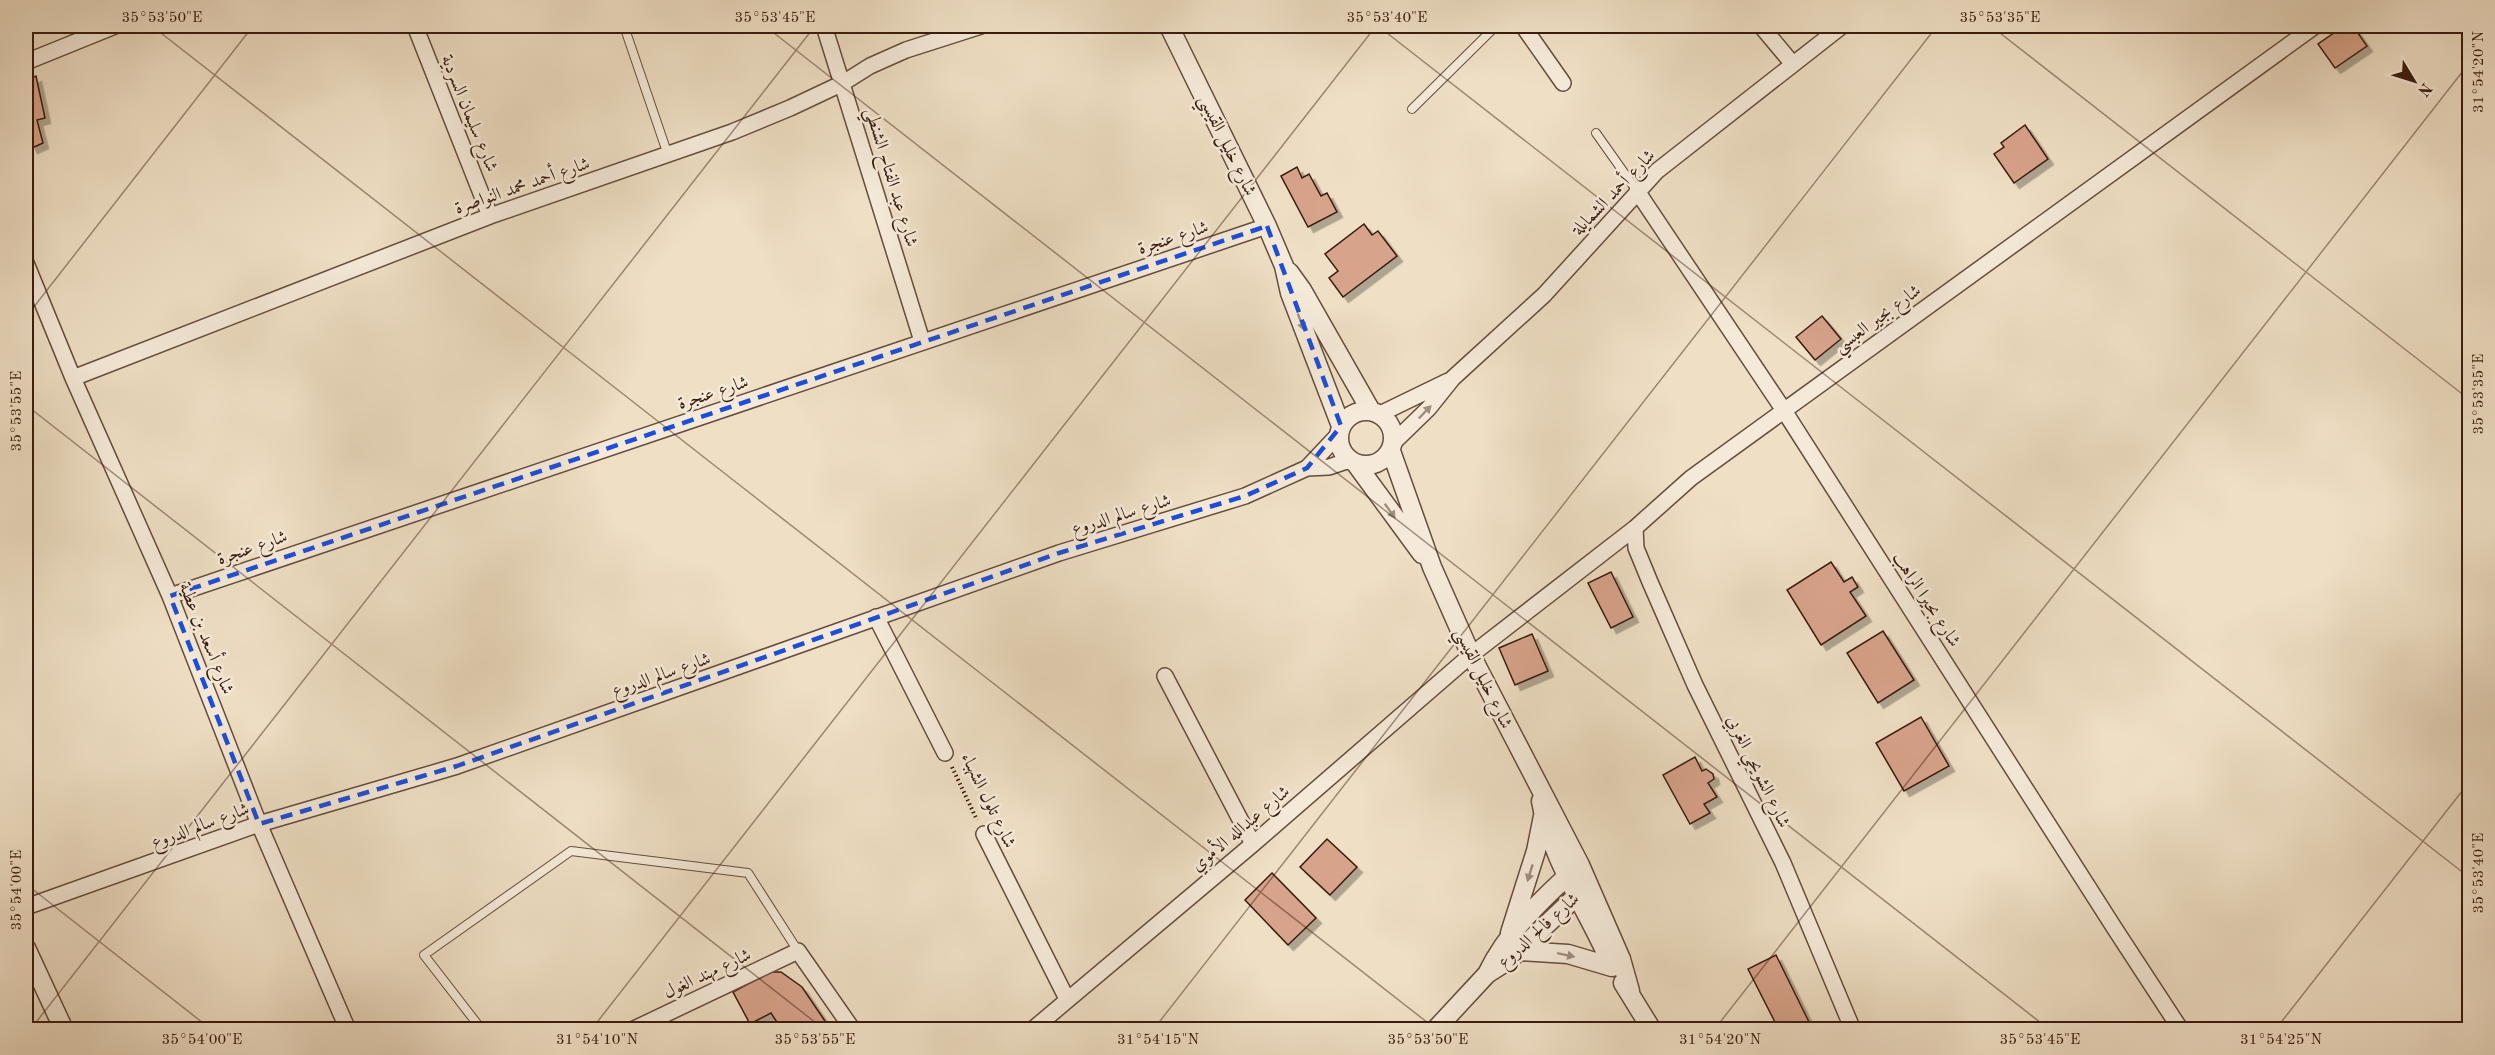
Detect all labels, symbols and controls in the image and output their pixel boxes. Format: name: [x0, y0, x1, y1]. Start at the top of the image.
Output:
text: 35°53'50"E: [122, 11, 202, 26]
text: 35°53'45"E: [735, 11, 815, 26]
text: 35°53'40"E: [1347, 11, 1427, 26]
text: 35°53'35"E: [1960, 11, 2040, 26]
text: 31°54'20"N: [2472, 31, 2487, 113]
north arrow: [2384, 51, 2444, 111]
street label: شارع سليمان السردية: [433, 52, 501, 176]
text: N: [2414, 79, 2434, 99]
street label: شارع خليل القيسي: [1189, 92, 1259, 202]
street label: شارع عبد الفتاح الشنطي: [855, 106, 921, 251]
street label: شارع أحمد الشمايلة: [1564, 143, 1662, 243]
street label: شارع أحمد محمد النواصرة: [451, 150, 594, 222]
street label: شارع عنجرة: [1136, 218, 1212, 263]
street label: شارع بجير العبسي: [1831, 281, 1928, 362]
one-way arrow: [1297, 313, 1306, 331]
text: 35°53'35"E: [2472, 354, 2487, 434]
text: 35°53'55"E: [10, 371, 25, 451]
street label: شارع عنجرة: [676, 373, 752, 418]
one-way arrow: [1417, 405, 1431, 419]
street label: شارع سالم الدروع: [1069, 491, 1175, 544]
one-way arrow: [1384, 504, 1396, 519]
street label: شارع عنجرة: [215, 528, 291, 573]
street label: شارع بحيرا الراهب: [1885, 549, 1963, 653]
street label: شارع أسعد بن عطية: [171, 578, 241, 699]
street label: شارع خليل القيسي: [1445, 625, 1515, 735]
street label: شارع سالم الدروع: [610, 650, 715, 706]
street label: شارع الشويحي الغربي: [1717, 712, 1793, 834]
street label: شارع تلول الشهباء: [953, 750, 1019, 853]
street label: شارع عبدالله الأموي: [1185, 779, 1296, 879]
street label: شارع سالم الدروع: [149, 800, 254, 858]
text: 35°53'40"E: [2472, 833, 2487, 913]
text: 35°54'00"E: [10, 850, 25, 930]
one-way arrow: [1525, 864, 1534, 882]
street label: شارع فالح الدروع: [1495, 890, 1587, 976]
street label: شارع مهند الغول: [661, 946, 756, 1007]
one-way arrow: [1557, 950, 1575, 960]
text: 35°54'00"E: [162, 1033, 242, 1048]
text: 31°54'10"N: [556, 1033, 638, 1048]
text: 35°53'55"E: [775, 1033, 855, 1048]
text: 31°54'15"N: [1117, 1033, 1199, 1048]
text: 35°53'50"E: [1388, 1033, 1468, 1048]
text: 31°54'20"N: [1679, 1033, 1761, 1048]
text: 35°53'45"E: [2000, 1033, 2080, 1048]
text: 31°54'25"N: [2240, 1033, 2322, 1048]

